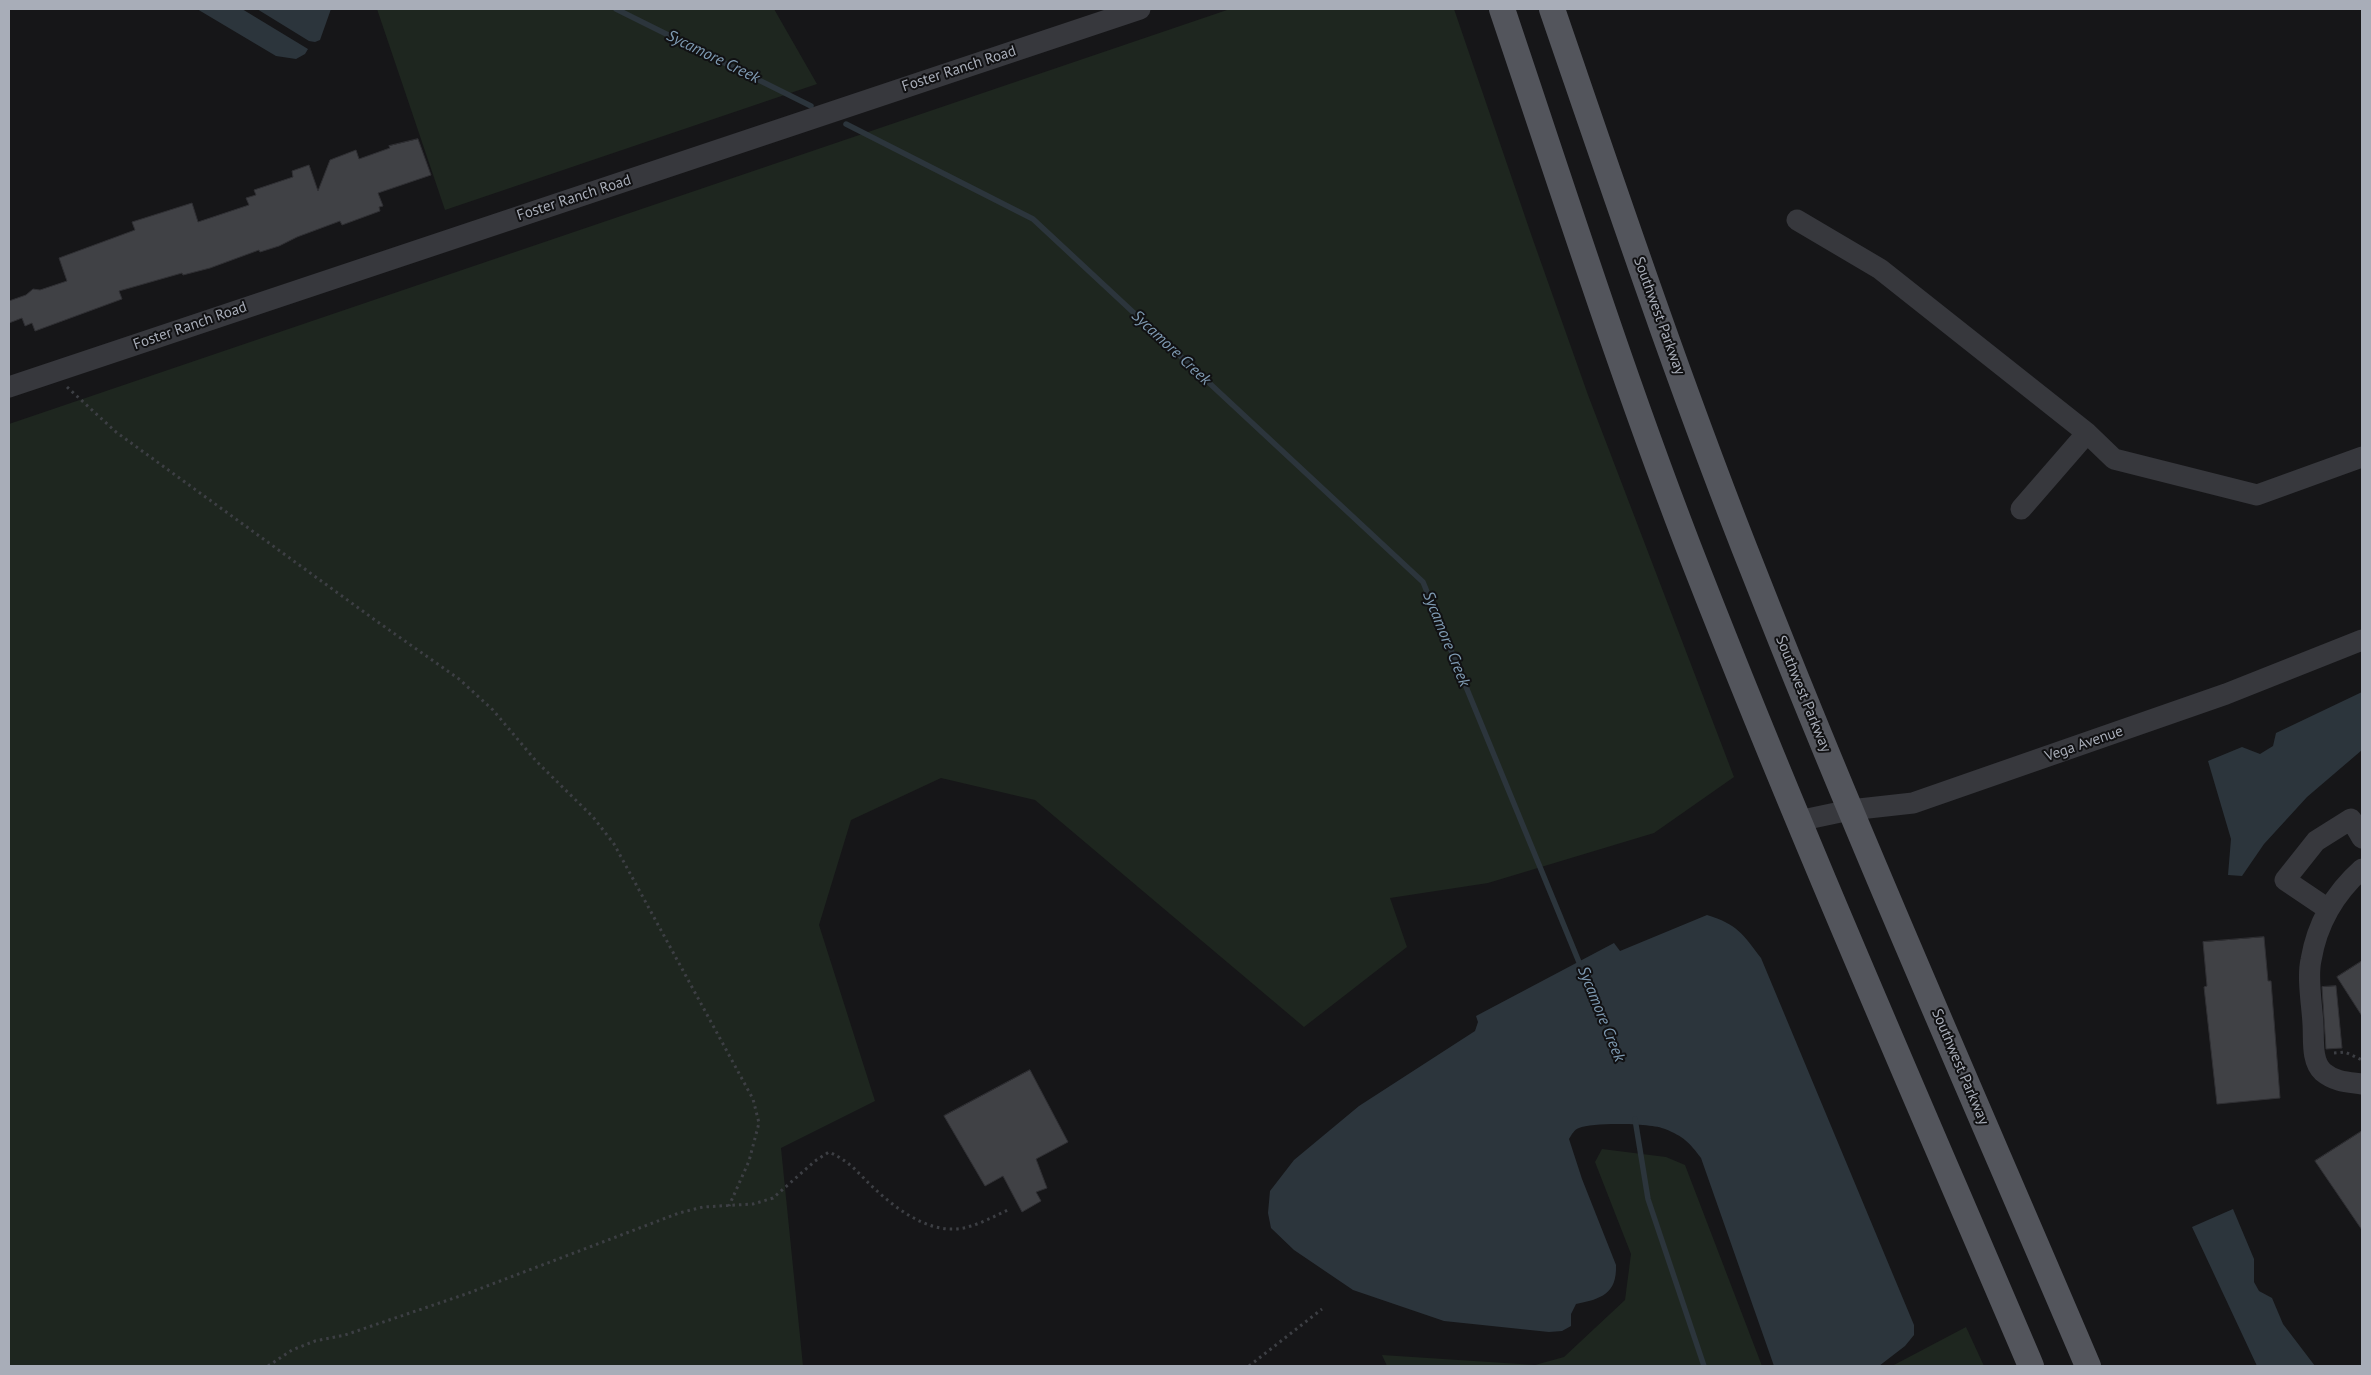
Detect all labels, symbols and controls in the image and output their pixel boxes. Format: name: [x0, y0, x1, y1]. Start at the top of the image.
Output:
water label: Sycamore Creek: [663, 26, 763, 88]
street label: Foster Ranch Road: [900, 42, 1018, 96]
street label: Foster Ranch Road: [515, 171, 633, 225]
street label: Southwest Parkway: [1629, 255, 1689, 377]
street label: Foster Ranch Road: [131, 298, 249, 354]
water label: Sycamore Creek: [1127, 306, 1215, 390]
water label: Sycamore Creek: [1418, 588, 1474, 690]
street label: Southwest Parkway: [1771, 633, 1835, 755]
street label: Vega Avenue: [2043, 722, 2125, 766]
water label: Sycamore Creek: [1573, 963, 1629, 1065]
street label: Southwest Parkway: [1927, 1006, 1993, 1128]

